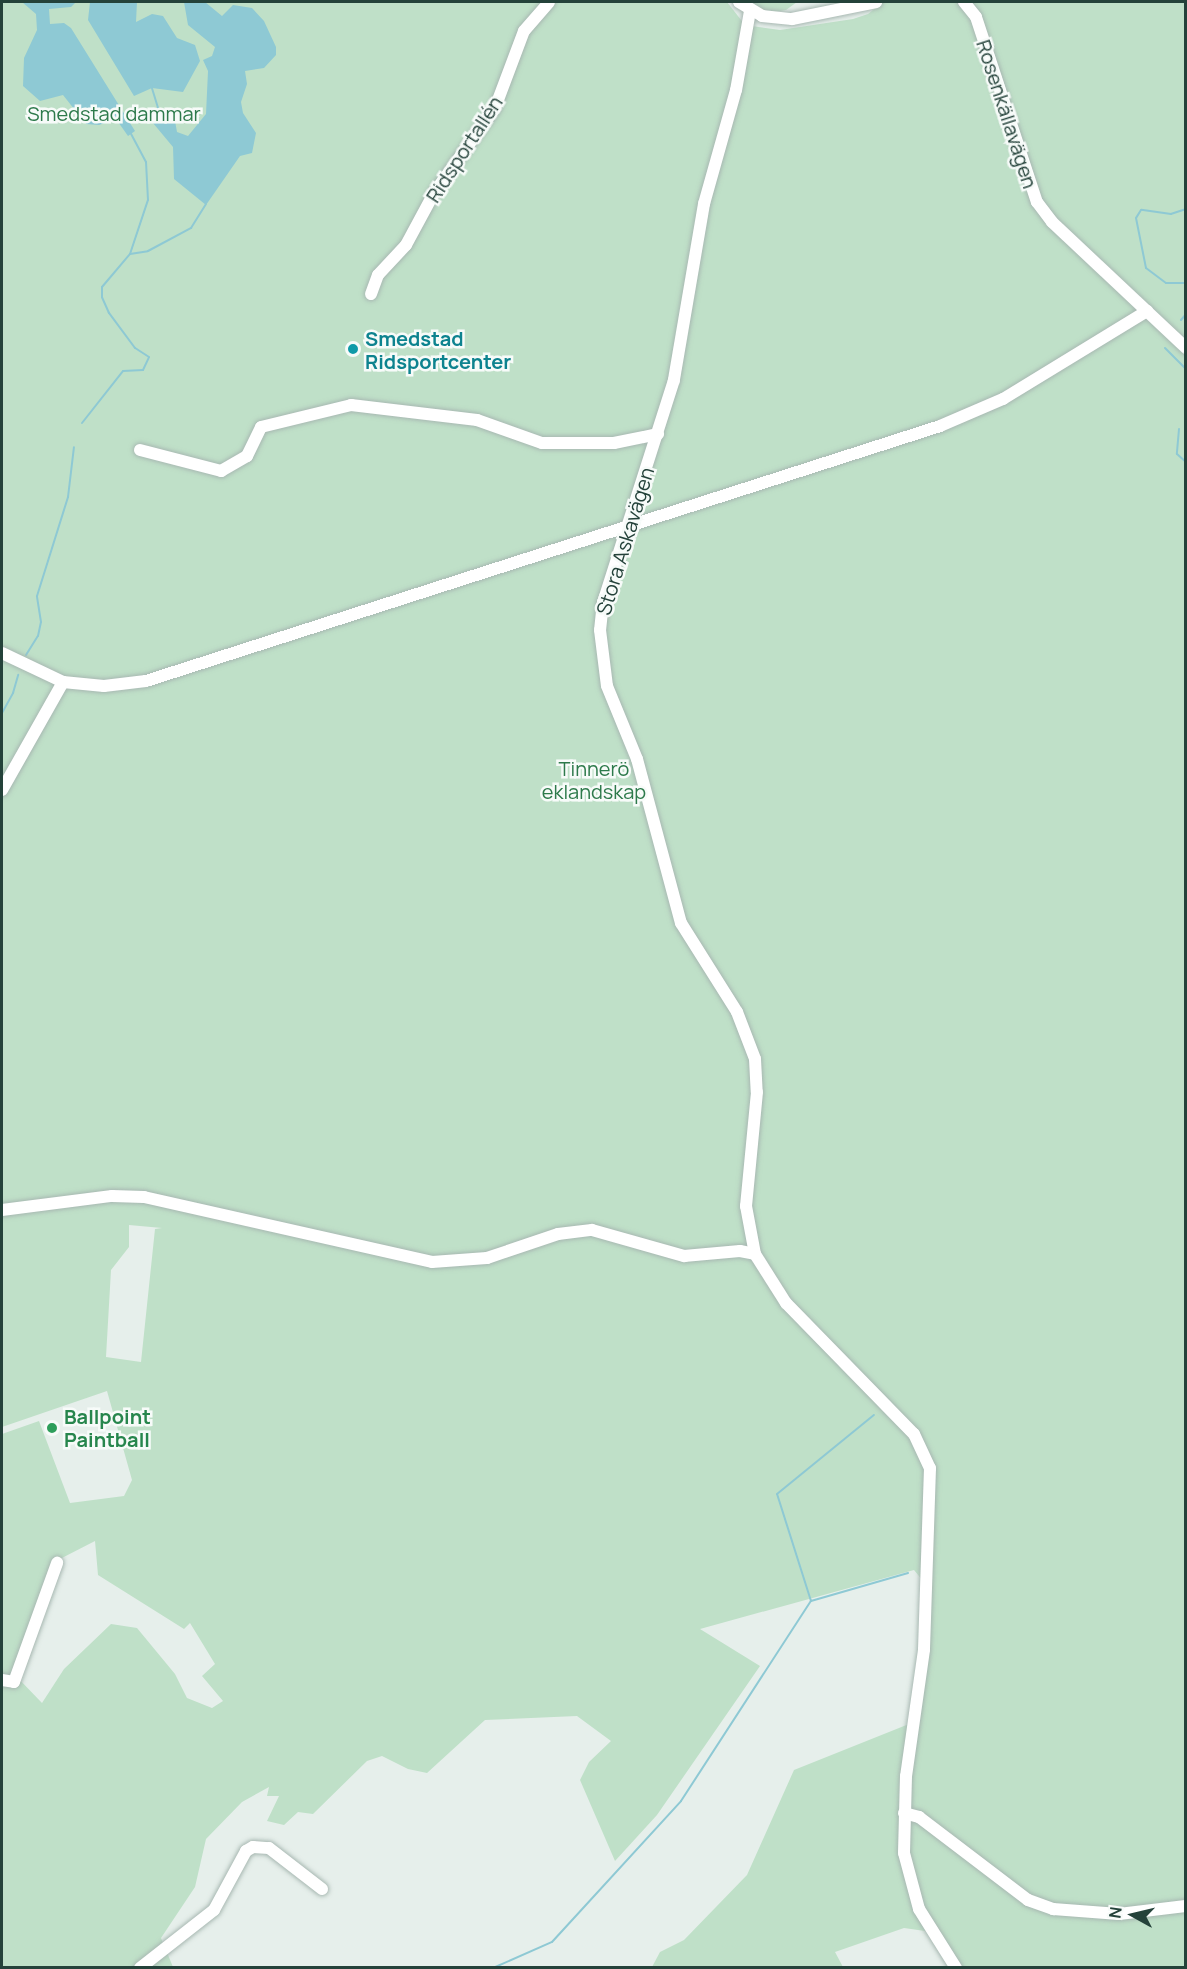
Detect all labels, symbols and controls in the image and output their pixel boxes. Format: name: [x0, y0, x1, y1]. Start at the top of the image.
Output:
street label: Rosenkällavägen: [972, 37, 1042, 191]
street label: Ridsportallén: [421, 91, 507, 207]
park label: Smedstad dammar: [27, 101, 201, 125]
place label: Smedstad Ridsportcenter: [365, 326, 511, 373]
marker: Smedstad Ridsportcenter: [346, 342, 360, 356]
street label: Stora Askavägen: [591, 464, 659, 618]
park label: Tinnerö eklandskap: [542, 756, 646, 803]
place label: Ballpoint Paintball: [64, 1404, 151, 1451]
marker: Ballpoint Paintball: [45, 1421, 59, 1435]
north arrow: [1103, 1885, 1163, 1945]
text: N: [1103, 1905, 1127, 1920]

